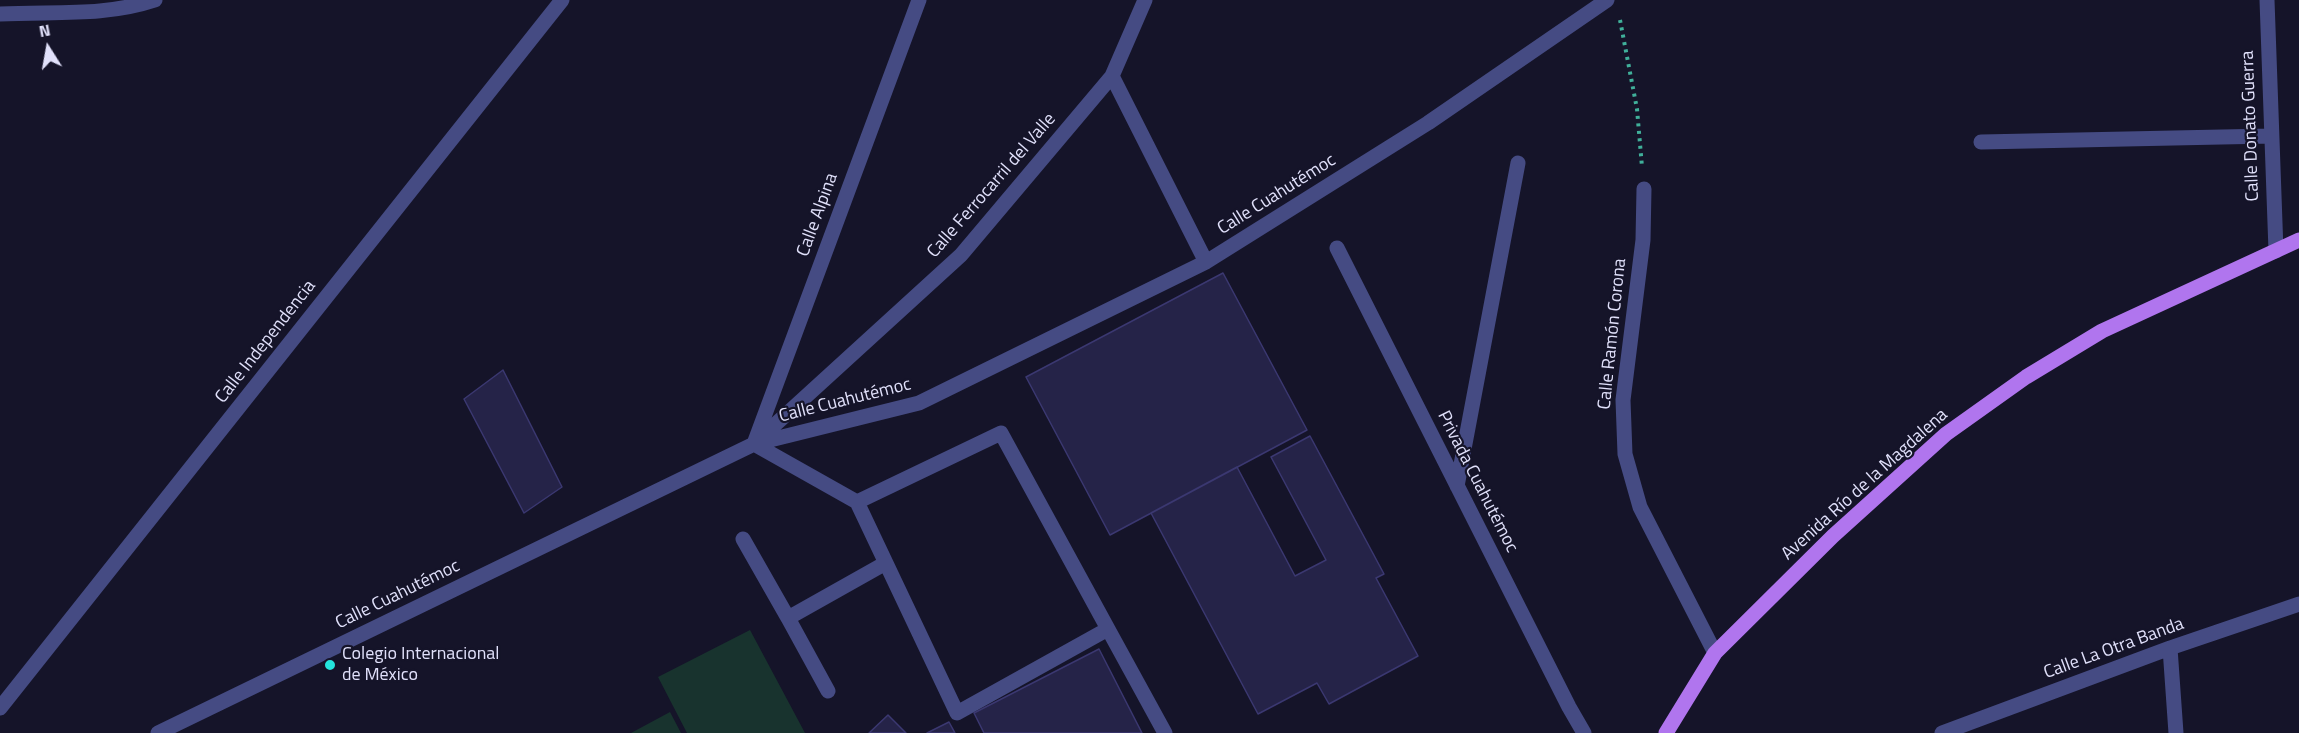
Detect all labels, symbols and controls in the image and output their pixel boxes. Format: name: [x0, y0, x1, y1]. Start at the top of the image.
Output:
text: N: [37, 17, 52, 43]
north arrow: [18, 18, 78, 78]
street label: Calle Donato Guerra: [2238, 50, 2264, 202]
street label: Calle Ferrocarril del Valle: [923, 109, 1061, 263]
street label: Calle Cuahutémoc: [1214, 150, 1340, 240]
street label: Calle Alpina: [793, 170, 843, 260]
street label: Calle Ramón Corona: [1594, 257, 1632, 411]
street label: Calle Independencia: [211, 276, 321, 408]
street label: Calle Cuahutémoc: [777, 374, 913, 428]
street label: Avenida Río de la Magdalena: [1777, 405, 1953, 565]
street label: Privada Cuahutémoc: [1432, 408, 1522, 556]
street label: Calle Cuahutémoc: [332, 556, 464, 634]
street label: Calle La Otra Banda: [2041, 614, 2187, 684]
place label: Colegio Internacional de México: [342, 644, 500, 686]
marker: Colegio Internacional de México: [323, 658, 337, 672]

